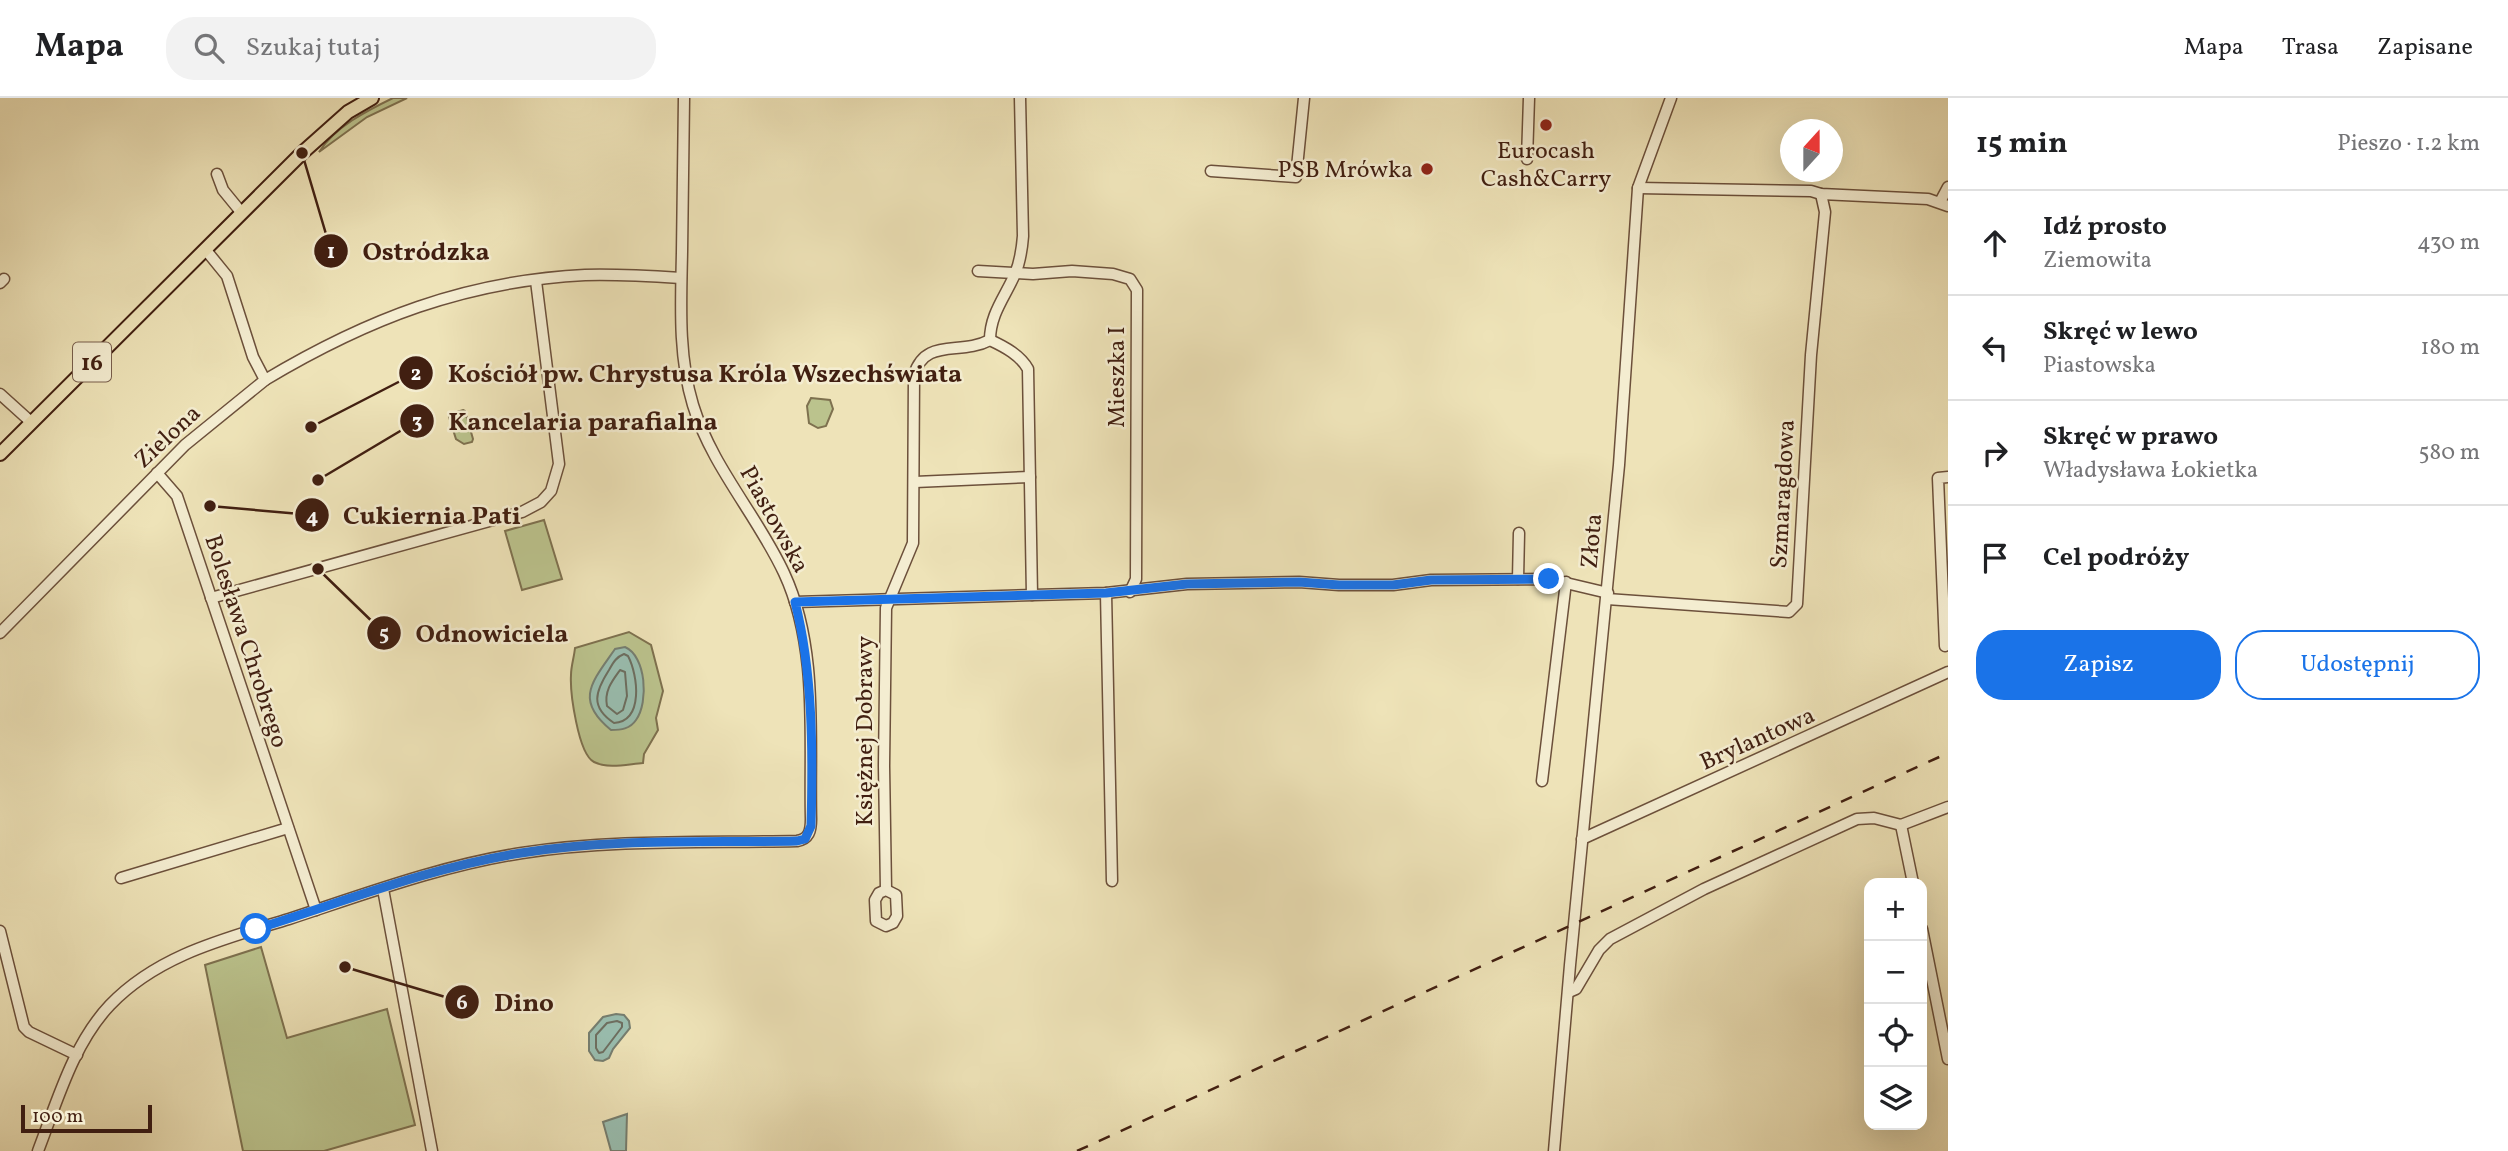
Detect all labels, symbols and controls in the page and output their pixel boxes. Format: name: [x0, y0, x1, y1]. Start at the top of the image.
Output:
search box: [166, 17, 656, 80]
text: Mapa: [35, 25, 124, 71]
icon: search: [190, 29, 228, 67]
text: Szukaj tutaj: [246, 30, 381, 66]
text: Mapa: [2184, 31, 2244, 65]
text: Trasa: [2282, 31, 2339, 65]
text: Zapisane: [2377, 31, 2473, 65]
marker: Eurocash Cash&Carry: [1538, 117, 1554, 133]
north arrow: [1780, 119, 1843, 182]
text: 15 min: [1976, 123, 2068, 165]
text: Pieszo · 1.2 km: [2337, 128, 2480, 160]
place label: Eurocash Cash&Carry: [1481, 135, 1611, 197]
place label: PSB Mrówka: [1278, 154, 1413, 188]
marker: PSB Mrówka: [1419, 161, 1435, 177]
text: Idź prosto: [2043, 209, 2167, 245]
icon: ahead: [1976, 224, 2014, 262]
callout: Ostródzka: [313, 227, 503, 274]
text: 430 m: [2417, 227, 2480, 259]
text: Ostródzka: [362, 235, 490, 271]
text: 1: [327, 238, 335, 267]
text: Ziemowita: [2043, 245, 2152, 277]
text: Skręć w lewo: [2043, 314, 2198, 350]
street label: Mieszka I: [1101, 326, 1135, 428]
icon: left: [1976, 329, 2014, 367]
text: 180 m: [2421, 332, 2480, 364]
road number: 16: [73, 342, 111, 382]
callout: Kościół pw. Chrystusa Króla Wszechświata: [398, 350, 976, 397]
text: Piastowska: [2043, 350, 2156, 382]
text: Kościół pw. Chrystusa Króla Wszechświata: [448, 357, 962, 393]
text: 2: [411, 360, 421, 389]
callout: Kancelaria parafialna: [400, 397, 732, 444]
street label: Zielona: [128, 398, 209, 477]
text: Kancelaria parafialna: [448, 405, 718, 441]
text: 3: [412, 408, 422, 437]
street label: Szmaragdowa: [1763, 419, 1805, 570]
text: Skręć w prawo: [2043, 419, 2218, 455]
icon: right: [1976, 434, 2014, 472]
text: 580 m: [2418, 437, 2480, 469]
text: Władysława Łokietka: [2043, 455, 2258, 487]
street label: Piastowska: [730, 460, 817, 580]
callout: Cukiernia Pati: [294, 492, 535, 539]
text: Cukiernia Pati: [343, 499, 521, 535]
text: 4: [306, 503, 319, 532]
street label: Złota: [1574, 512, 1612, 570]
street label: Bolesława Chrobrego: [195, 531, 296, 753]
icon: arrive: [1976, 539, 2014, 577]
text: Cel podróży: [2043, 540, 2189, 576]
route end: [1533, 563, 1564, 594]
callout: Odnowiciela: [366, 610, 582, 657]
text: Odnowiciela: [416, 617, 568, 653]
text: 5: [379, 620, 389, 649]
button: Zapisz: [1976, 630, 2221, 700]
button: Udostępnij: [2235, 630, 2480, 700]
street label: Księżnej Dobrawy: [849, 636, 883, 826]
street label: Brylantowa: [1695, 699, 1821, 780]
map controls: [1864, 878, 1927, 1130]
button: +: [1864, 878, 1927, 941]
route start: [240, 913, 271, 944]
button: −: [1864, 941, 1927, 1004]
callout: Dino: [445, 978, 568, 1025]
text: Dino: [494, 986, 554, 1022]
text: 6: [456, 989, 468, 1018]
button: locate: [1864, 1004, 1927, 1067]
button: layers: [1864, 1067, 1927, 1130]
scale bar: [21, 1102, 152, 1134]
text: 100 m: [32, 1104, 83, 1130]

